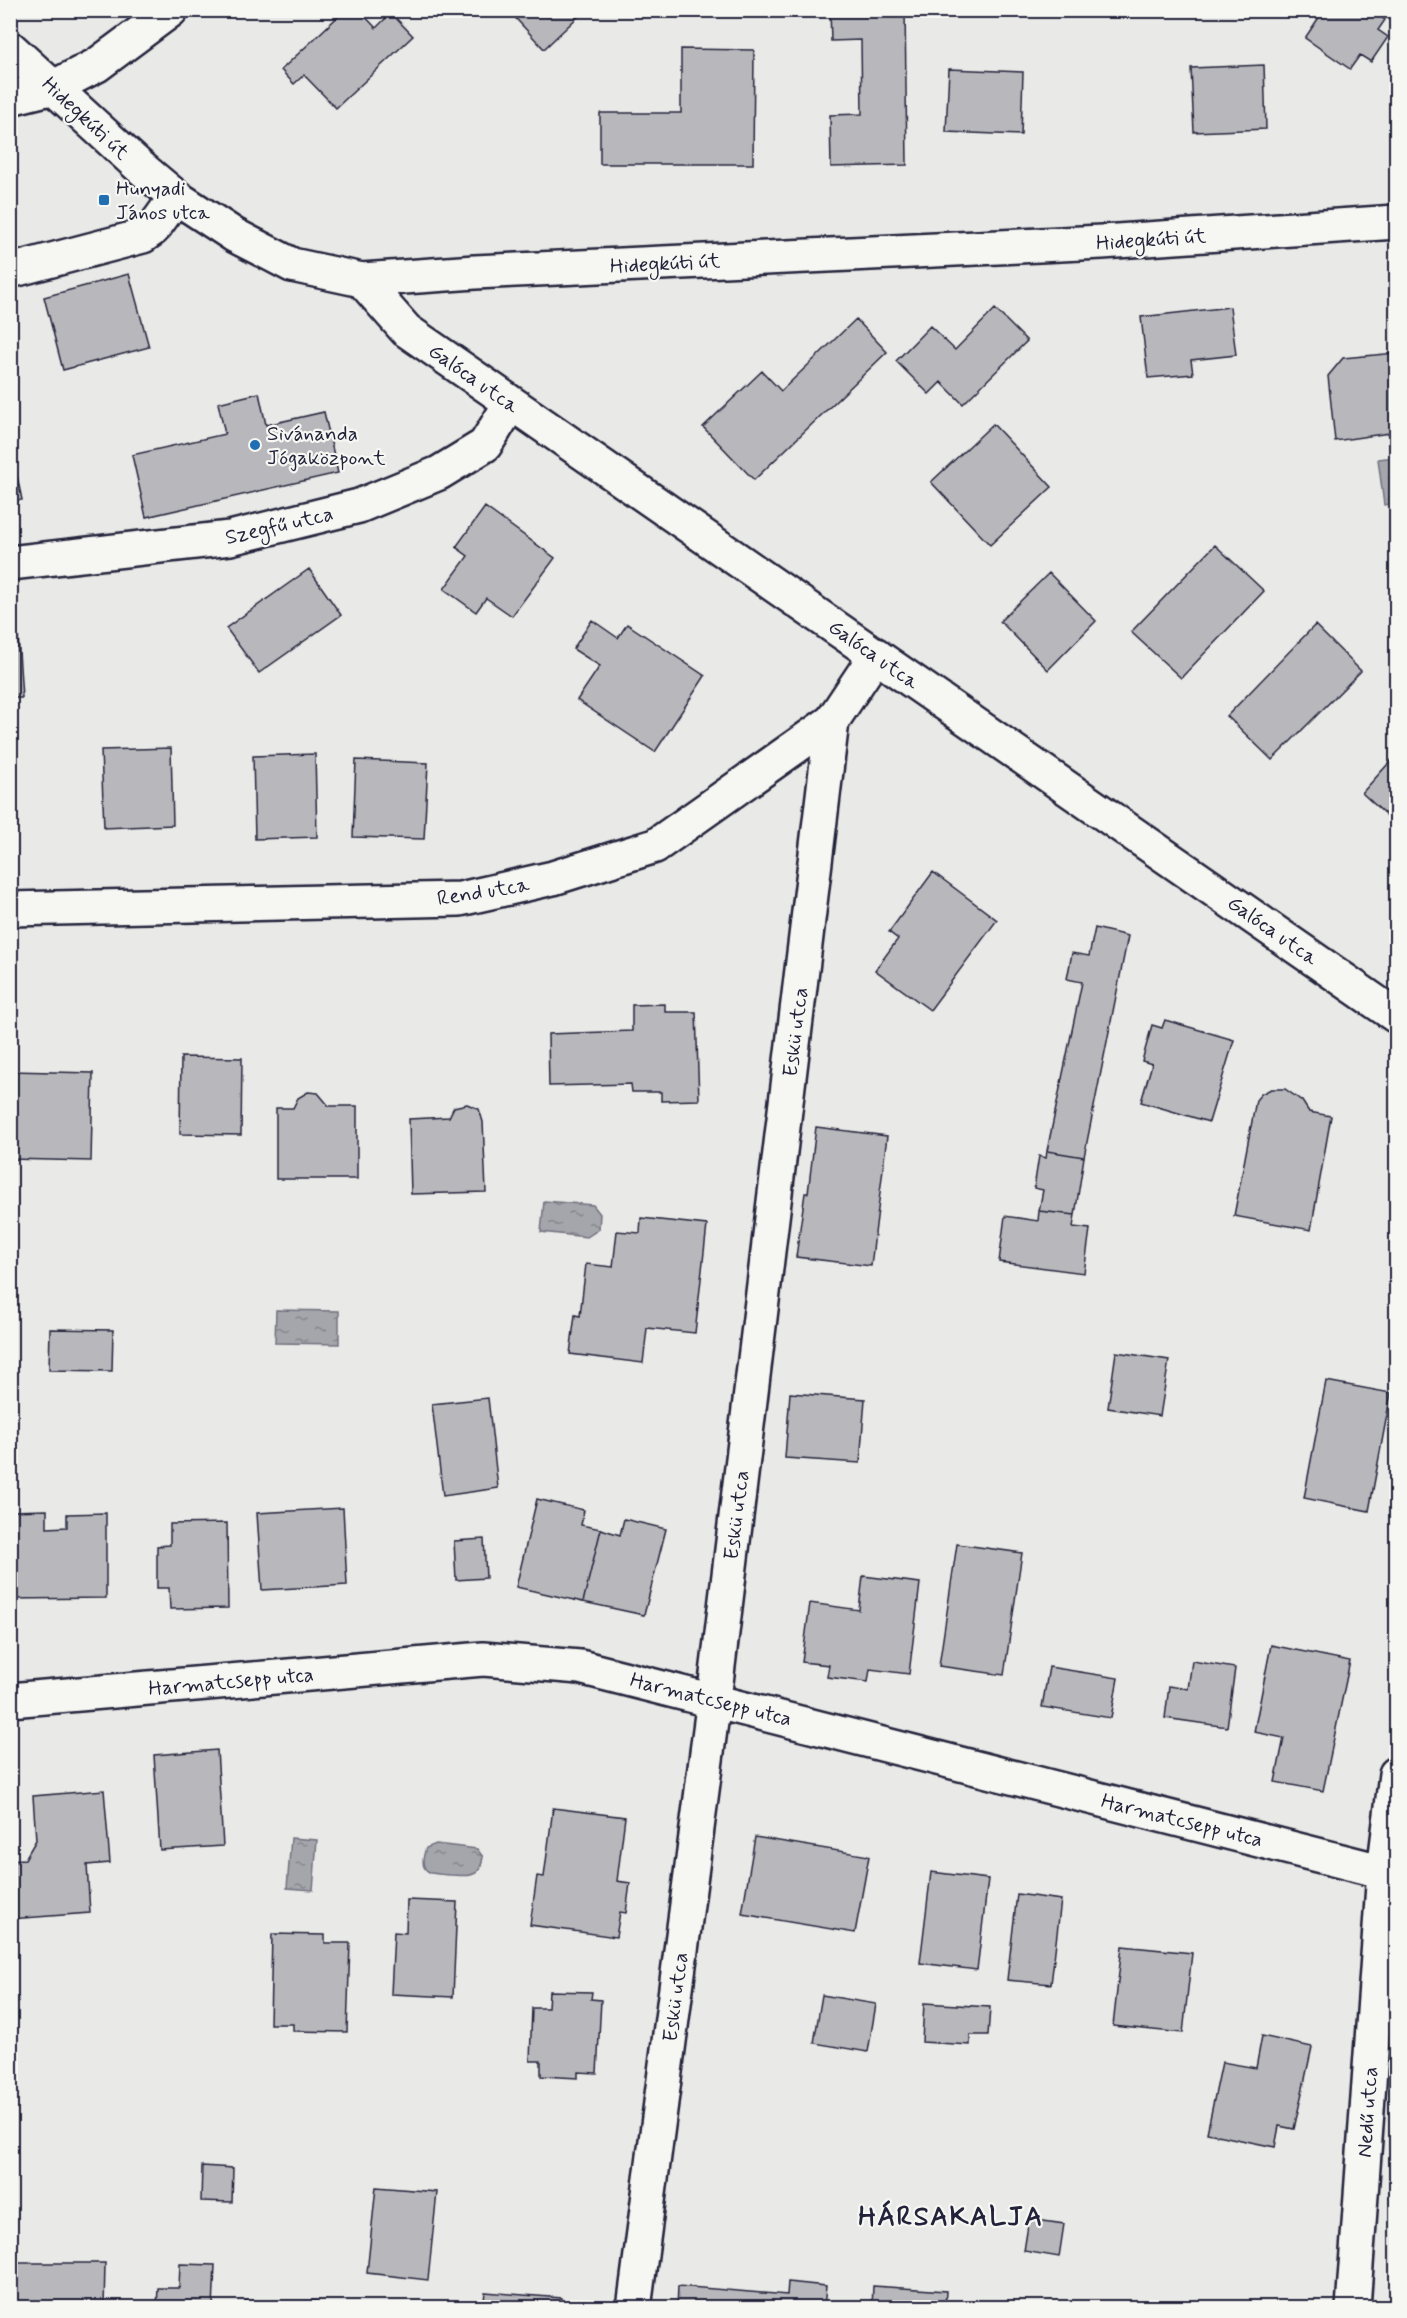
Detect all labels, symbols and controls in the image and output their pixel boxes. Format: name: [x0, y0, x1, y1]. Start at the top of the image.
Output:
street label: Hidegkúti út: [35, 71, 136, 168]
place label: Hunyadi János utca: [116, 175, 210, 227]
marker: Hunyadi János utca: [97, 193, 111, 207]
street label: Hidegkúti út: [1095, 222, 1208, 259]
street label: Hidegkúti út: [609, 247, 722, 282]
street label: Galóca utca: [422, 337, 525, 421]
place label: Sivánanda Jógaközpont: [267, 420, 386, 472]
marker: Sivánanda Jógaközpont: [248, 438, 262, 452]
street label: Szegfű utca: [222, 500, 336, 553]
street label: Galóca utca: [822, 613, 925, 697]
street label: Rend utca: [435, 871, 532, 913]
street label: Galóca utca: [1221, 889, 1324, 973]
street label: Eskü utca: [777, 986, 815, 1079]
street label: Eskü utca: [718, 1469, 756, 1562]
street label: Harmatcsepp utca: [147, 1661, 315, 1703]
street label: Harmatcsepp utca: [627, 1666, 795, 1734]
street label: Harmatcsepp utca: [1098, 1787, 1266, 1855]
street label: Eskü utca: [657, 1951, 695, 2044]
street label: Nedű utca: [1351, 2066, 1385, 2159]
district label: HÁRSAKALJA: [858, 2199, 1044, 2235]

